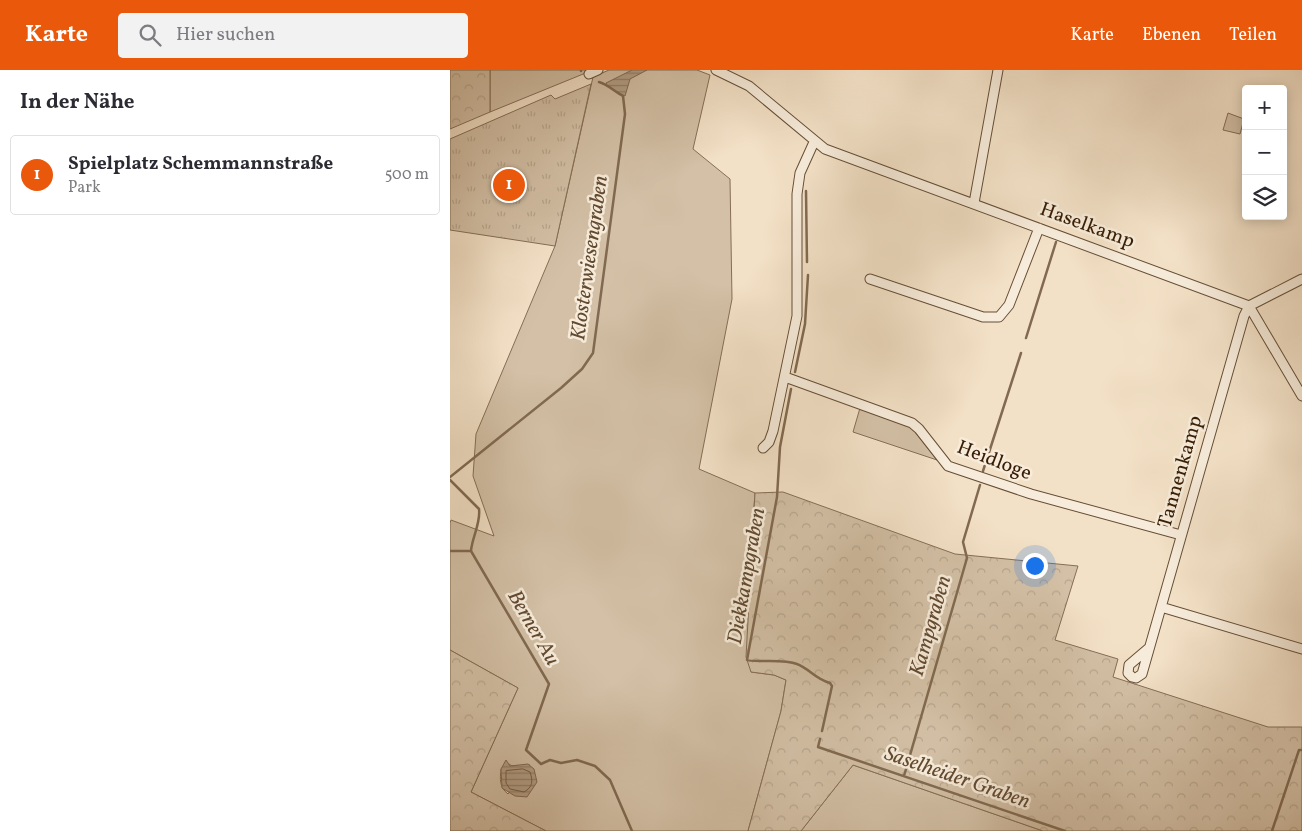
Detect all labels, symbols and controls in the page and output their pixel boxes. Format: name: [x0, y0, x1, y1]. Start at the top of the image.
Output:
search box: [118, 13, 468, 58]
text: Karte: [25, 18, 88, 52]
icon: search: [136, 21, 164, 49]
text: Hier suchen: [176, 22, 275, 48]
text: Karte: [1070, 23, 1114, 48]
text: Ebenen: [1142, 23, 1201, 48]
text: Teilen: [1229, 23, 1277, 48]
map controls: [1242, 85, 1287, 220]
button: +: [1242, 85, 1287, 130]
text: In der Nähe: [20, 88, 135, 117]
button: −: [1242, 130, 1287, 175]
text: Spielplatz Schemmannstraße: [68, 151, 333, 177]
text: 1: [34, 164, 40, 186]
text: 500 m: [385, 164, 429, 186]
pin: 1: [493, 166, 525, 204]
water label: Klosterwiesengraben: [564, 174, 616, 342]
button: layers: [1242, 175, 1287, 220]
text: Park: [68, 177, 101, 199]
street label: Haselkamp: [1036, 196, 1138, 256]
street label: Tannenkamp: [1152, 412, 1210, 532]
street label: Heidloge: [952, 434, 1036, 488]
water label: Diekkampgraben: [721, 505, 773, 646]
your location: [1022, 553, 1048, 579]
water label: Kampgraben: [903, 572, 959, 680]
water label: Berner Au: [500, 585, 566, 671]
water label: Saselheider Graben: [880, 739, 1034, 817]

